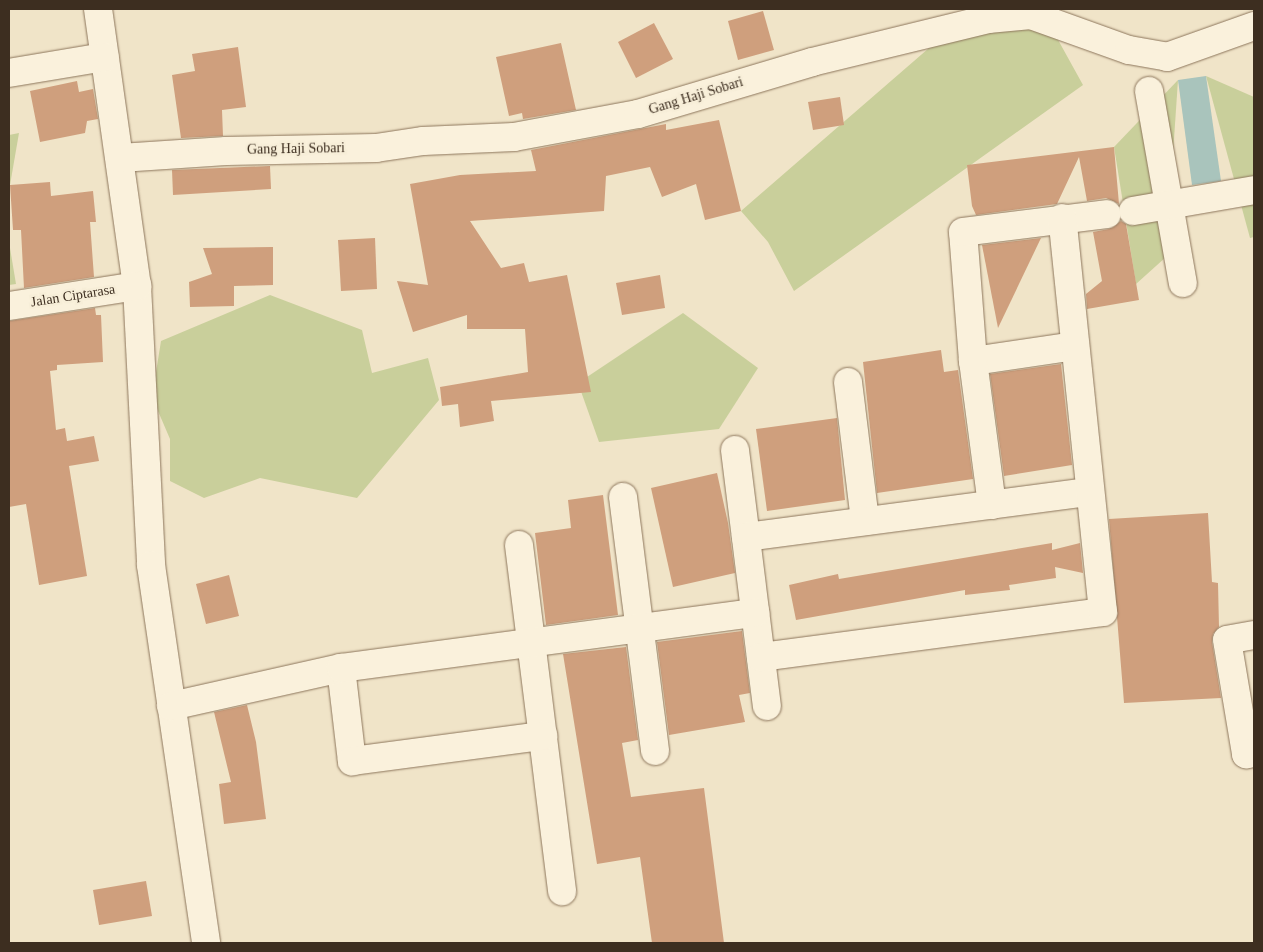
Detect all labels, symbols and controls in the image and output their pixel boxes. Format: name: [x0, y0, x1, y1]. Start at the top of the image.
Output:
street label: Gang Haji Sobari: [647, 74, 745, 118]
street label: Gang Haji Sobari: [247, 140, 345, 158]
street label: Jalan Ciptarasa: [30, 281, 116, 311]

